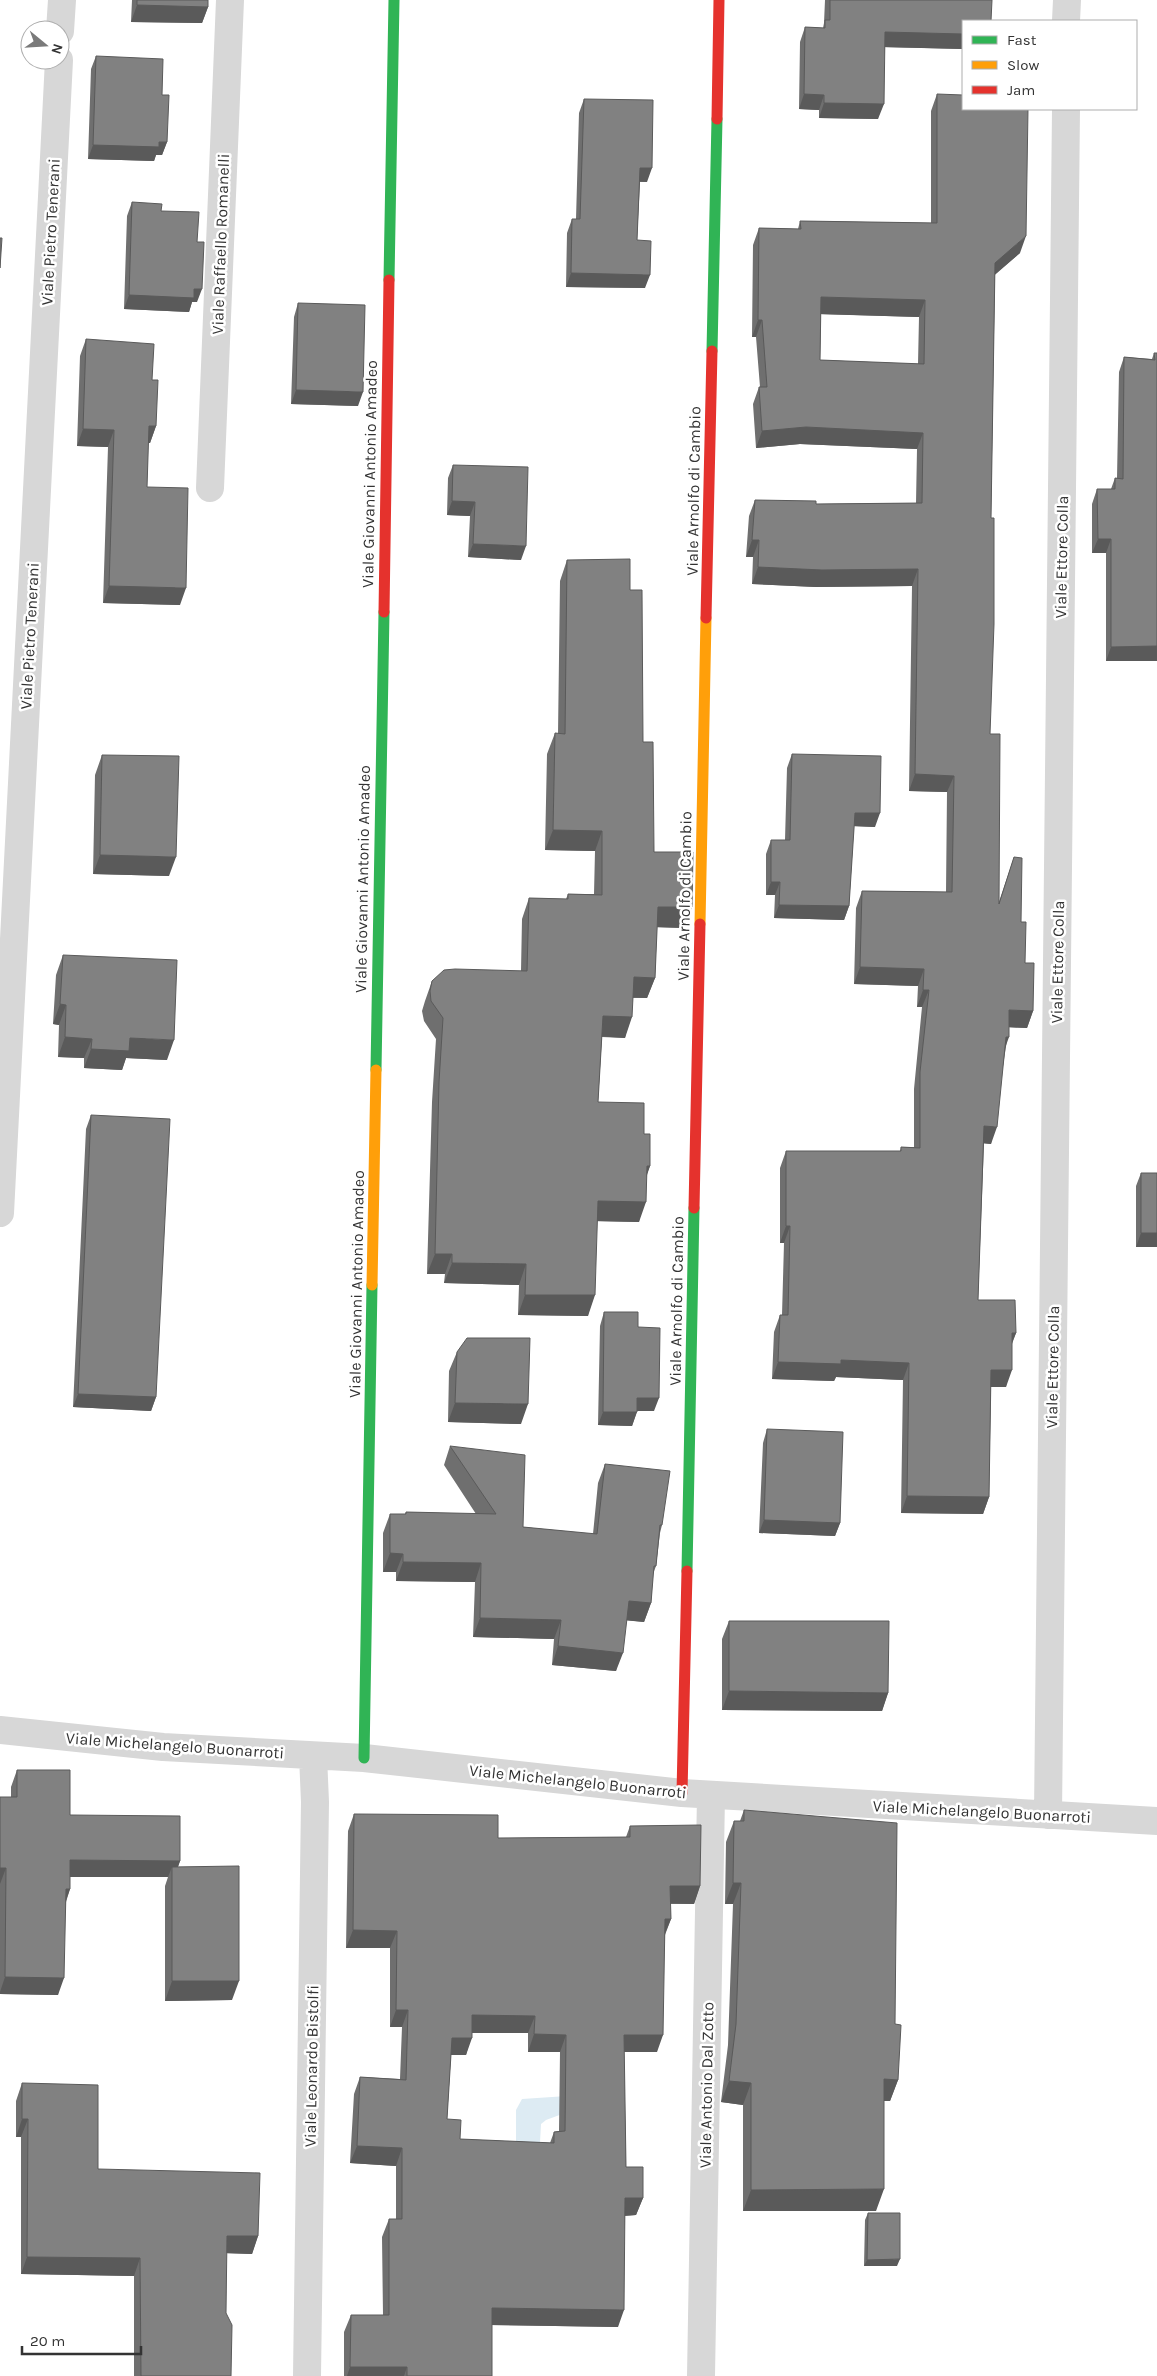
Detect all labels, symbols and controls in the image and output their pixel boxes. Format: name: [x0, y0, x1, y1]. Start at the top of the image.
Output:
north arrow: [20, 20, 70, 70]
legend: [962, 20, 1137, 110]
text: Fast: [1007, 31, 1037, 49]
text: N: [47, 41, 67, 56]
text: Slow: [1007, 56, 1039, 74]
text: Jam: [1007, 81, 1035, 99]
street label: Viale Raffaello Romanelli: [208, 153, 233, 335]
street label: Viale Pietro Tenerani: [37, 158, 64, 306]
street label: Viale Giovanni Antonio Amadeo: [358, 360, 381, 588]
street label: Viale Arnolfo di Cambio: [683, 406, 704, 576]
street label: Viale Ettore Colla: [1051, 495, 1072, 619]
street label: Viale Pietro Tenerani: [16, 562, 43, 710]
street label: Viale Giovanni Antonio Amadeo: [351, 765, 374, 993]
street label: Viale Arnolfo di Cambio: [674, 811, 695, 981]
street label: Viale Ettore Colla: [1047, 900, 1068, 1024]
street label: Viale Giovanni Antonio Amadeo: [345, 1170, 368, 1398]
street label: Viale Arnolfo di Cambio: [666, 1216, 687, 1386]
street label: Viale Ettore Colla: [1042, 1305, 1063, 1429]
street label: Viale Michelangelo Buonarroti: [65, 1728, 285, 1763]
street label: Viale Michelangelo Buonarroti: [468, 1761, 688, 1802]
street label: Viale Michelangelo Buonarroti: [872, 1796, 1092, 1827]
street label: Viale Leonardo Bistolfi: [301, 1985, 322, 2147]
street label: Viale Antonio Dal Zotto: [696, 2002, 717, 2168]
scale bar: [22, 2324, 141, 2356]
text: 20 m: [30, 2332, 65, 2350]

